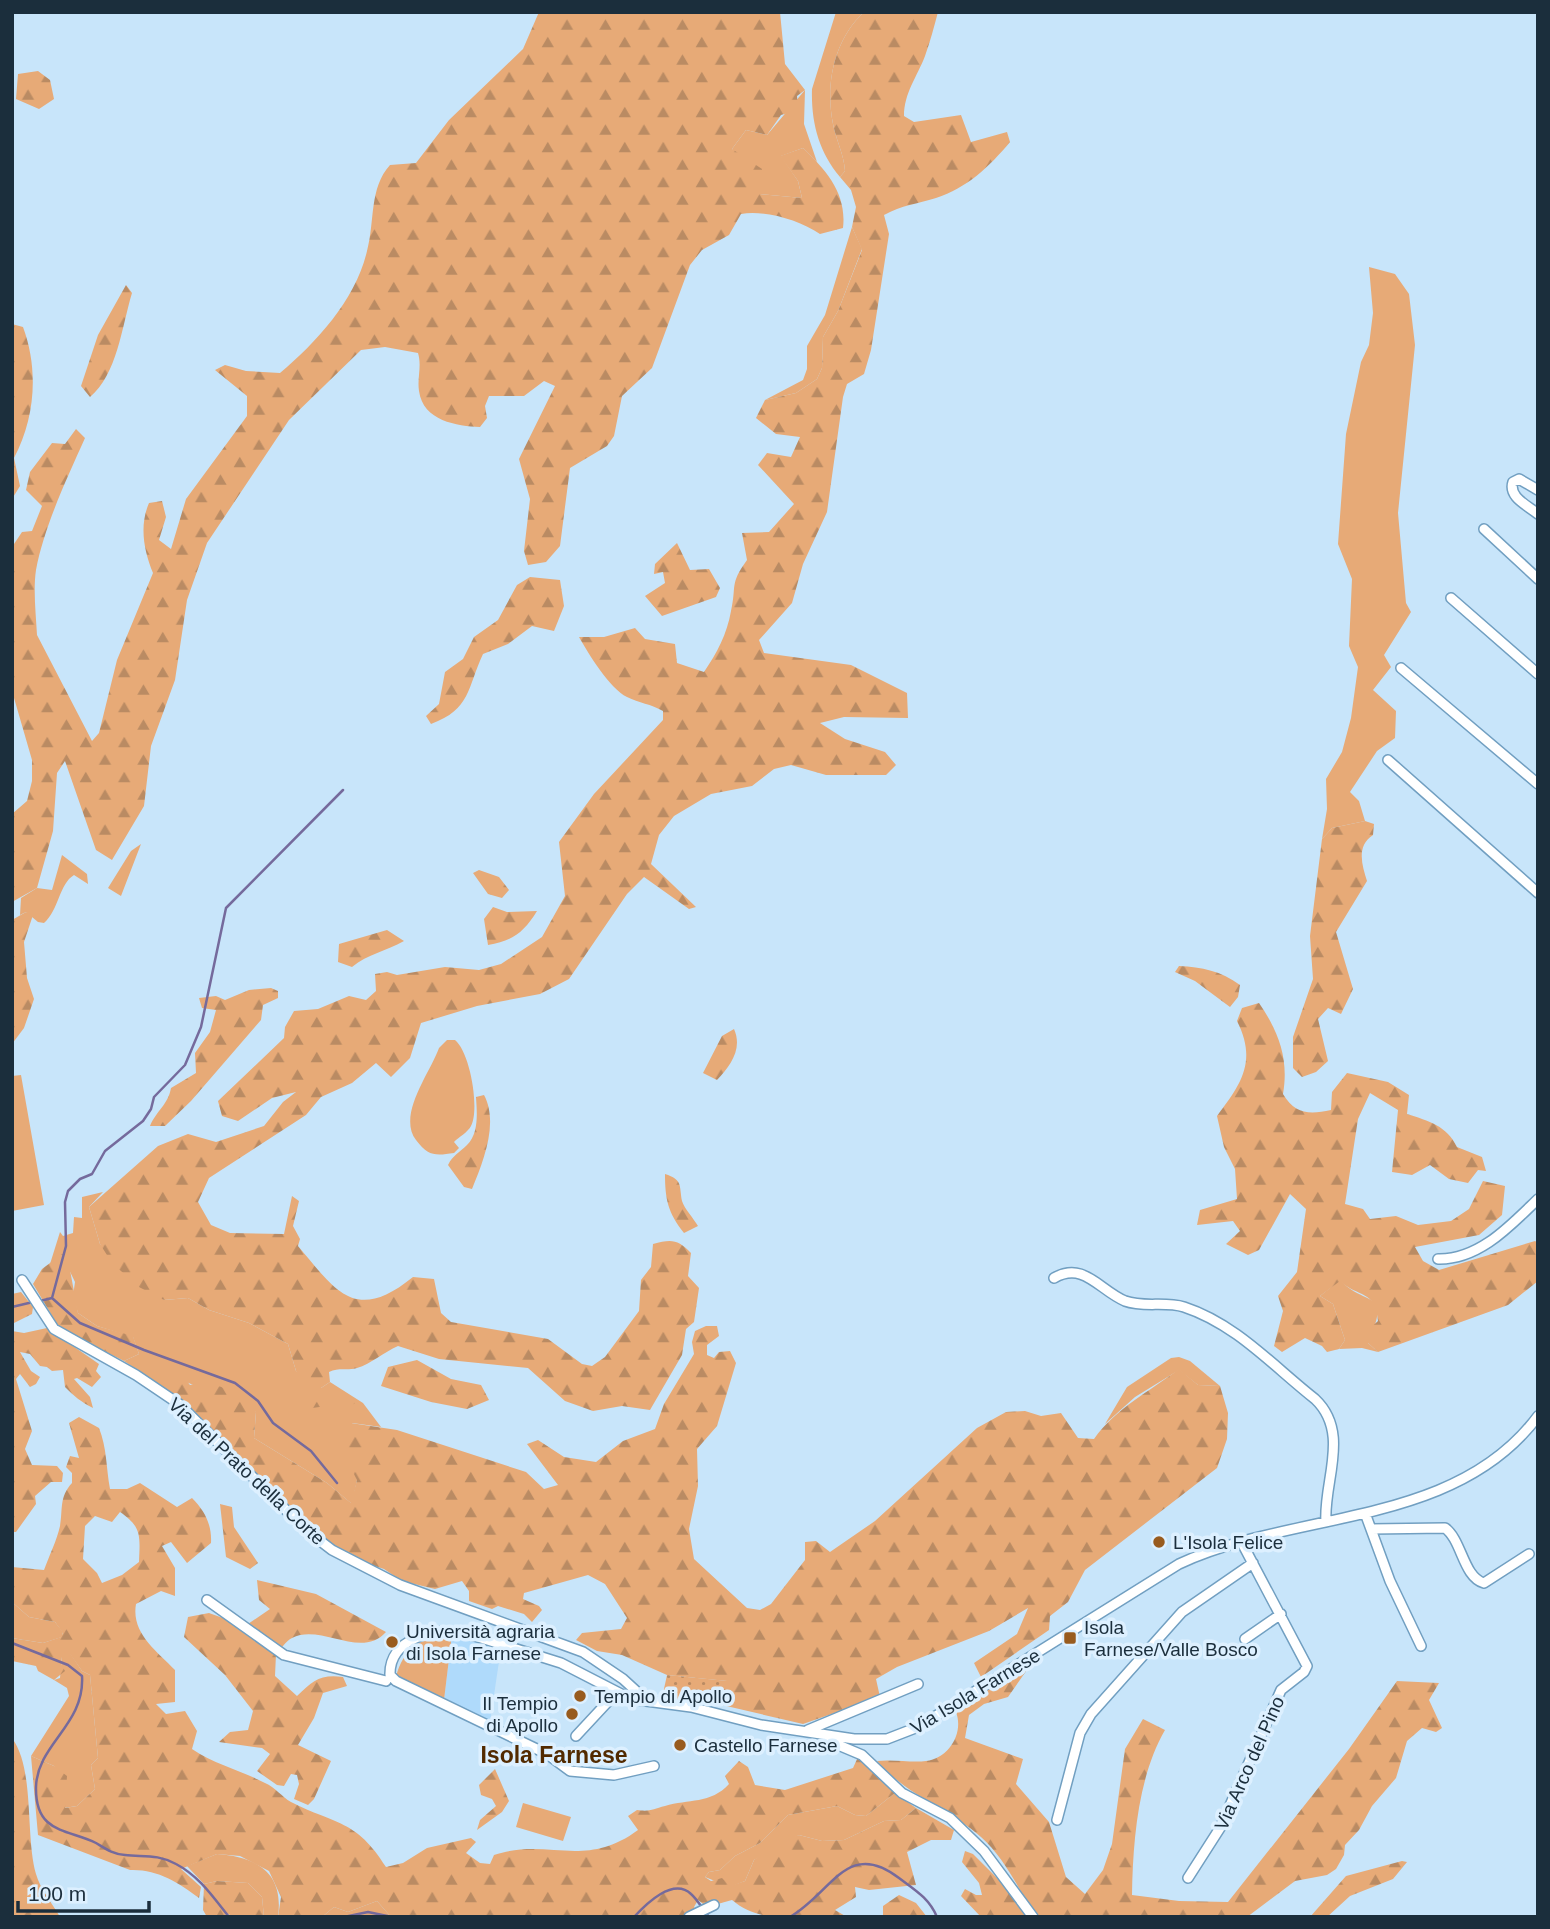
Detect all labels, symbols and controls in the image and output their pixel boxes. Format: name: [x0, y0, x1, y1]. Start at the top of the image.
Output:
street label: Via del Prato della Corte: [164, 1394, 329, 1549]
place label: L'Isola Felice: [1173, 1532, 1283, 1553]
marker: L'Isola Felice: [1151, 1534, 1167, 1550]
place label: Isola Farnese/Valle Bosco: [1084, 1617, 1258, 1660]
place label: Università agraria di Isola Farnese: [406, 1621, 555, 1664]
marker: Isola Farnese/Valle Bosco: [1062, 1630, 1078, 1646]
marker: Università agraria di Isola Farnese: [384, 1634, 400, 1650]
street label: Via Isola Farnese: [907, 1644, 1044, 1738]
place label: Tempio di Apollo: [594, 1686, 732, 1707]
marker: Tempio di Apollo: [572, 1688, 588, 1704]
place label: Il Tempio di Apollo: [482, 1693, 558, 1736]
street label: Via Arco del Pino: [1211, 1693, 1288, 1833]
marker: Il Tempio di Apollo: [564, 1706, 580, 1722]
place label: Castello Farnese: [694, 1735, 838, 1756]
marker: Castello Farnese: [672, 1737, 688, 1753]
district label: Isola Farnese: [480, 1742, 628, 1768]
scale bar: [18, 1870, 149, 1914]
text: 100 m: [28, 1882, 86, 1905]

